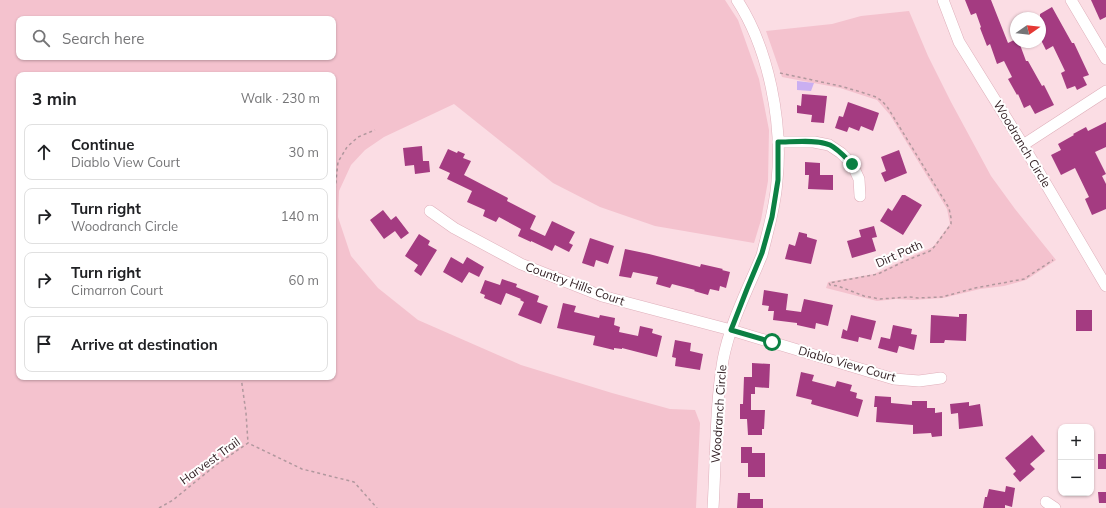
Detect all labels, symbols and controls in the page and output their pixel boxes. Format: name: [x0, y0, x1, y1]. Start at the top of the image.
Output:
north arrow: [1010, 12, 1046, 48]
search box: [16, 16, 336, 60]
icon: search: [30, 27, 52, 49]
text: Search here: [62, 29, 144, 48]
text: 3 min: [32, 88, 77, 109]
text: Walk · 230 m: [241, 90, 320, 106]
street label: Woodranch Circle: [991, 98, 1054, 190]
text: Continue: [71, 135, 134, 154]
icon: ahead: [33, 141, 55, 163]
text: 30 m: [289, 144, 319, 160]
text: Diablo View Court: [71, 154, 180, 170]
route end: [843, 155, 861, 173]
text: Turn right: [71, 199, 141, 218]
icon: right: [33, 205, 55, 227]
text: 140 m: [281, 208, 319, 224]
text: Woodranch Circle: [71, 218, 178, 234]
street label: Dirt Path: [873, 237, 925, 271]
street label: Country Hills Court: [524, 259, 627, 308]
text: Turn right: [71, 263, 141, 282]
icon: right: [33, 269, 55, 291]
text: 60 m: [289, 272, 319, 288]
text: Cimarron Court: [71, 282, 163, 298]
icon: arrive: [33, 333, 55, 355]
route start: [763, 333, 781, 351]
text: Arrive at destination: [71, 335, 218, 354]
street label: Diablo View Court: [797, 342, 898, 385]
street label: Woodranch Circle: [708, 364, 729, 464]
map controls: [1058, 424, 1094, 496]
button: +: [1058, 424, 1094, 460]
street label: Harvest Trail: [177, 434, 243, 487]
button: −: [1058, 460, 1094, 496]

